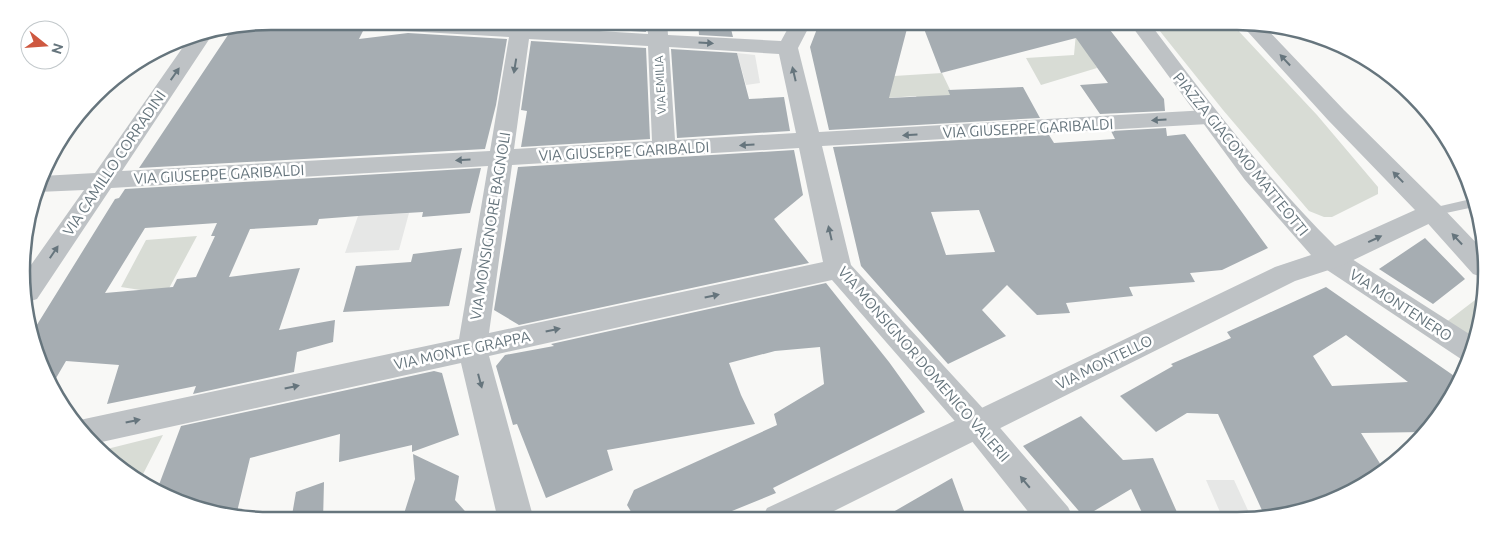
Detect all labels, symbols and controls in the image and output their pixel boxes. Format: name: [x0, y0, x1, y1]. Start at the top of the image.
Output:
north arrow: [20, 20, 70, 70]
one-way arrow: [698, 39, 714, 47]
text: N: [48, 41, 67, 56]
street label: VIA EMILIA: [652, 55, 668, 115]
one-way arrow: [1279, 55, 1291, 67]
one-way arrow: [510, 58, 518, 74]
one-way arrow: [170, 67, 180, 81]
one-way arrow: [790, 67, 798, 82]
street label: PIAZZA GIACOMO MATTEOTTI: [1170, 69, 1312, 239]
street label: VIA CAMILLO CORRADINI: [59, 87, 169, 239]
street label: VIA GIUSEPPE GARIBALDI: [942, 115, 1114, 141]
one-way arrow: [1151, 117, 1167, 125]
street label: VIA MONSIGNORE BAGNOLI: [467, 131, 513, 321]
one-way arrow: [901, 132, 917, 140]
street label: VIA GIUSEPPE GARIBALDI: [538, 138, 710, 164]
one-way arrow: [739, 141, 755, 149]
one-way arrow: [454, 157, 470, 165]
street label: VIA GIUSEPPE GARIBALDI: [133, 161, 305, 187]
one-way arrow: [1392, 172, 1404, 184]
one-way arrow: [826, 225, 834, 240]
one-way arrow: [1368, 234, 1382, 242]
one-way arrow: [1451, 234, 1463, 246]
one-way arrow: [49, 245, 59, 259]
street label: VIA MONSIGNOR DOMENICO VALERII: [835, 263, 1013, 465]
street label: VIA MONTENERO: [1347, 266, 1455, 344]
one-way arrow: [704, 292, 720, 300]
one-way arrow: [546, 326, 561, 334]
street label: VIA MONTE GRAPPA: [392, 327, 532, 373]
street label: VIA MONTELLO: [1053, 331, 1155, 393]
one-way arrow: [477, 374, 485, 389]
one-way arrow: [284, 383, 299, 391]
one-way arrow: [125, 417, 141, 425]
one-way arrow: [1020, 475, 1031, 488]

